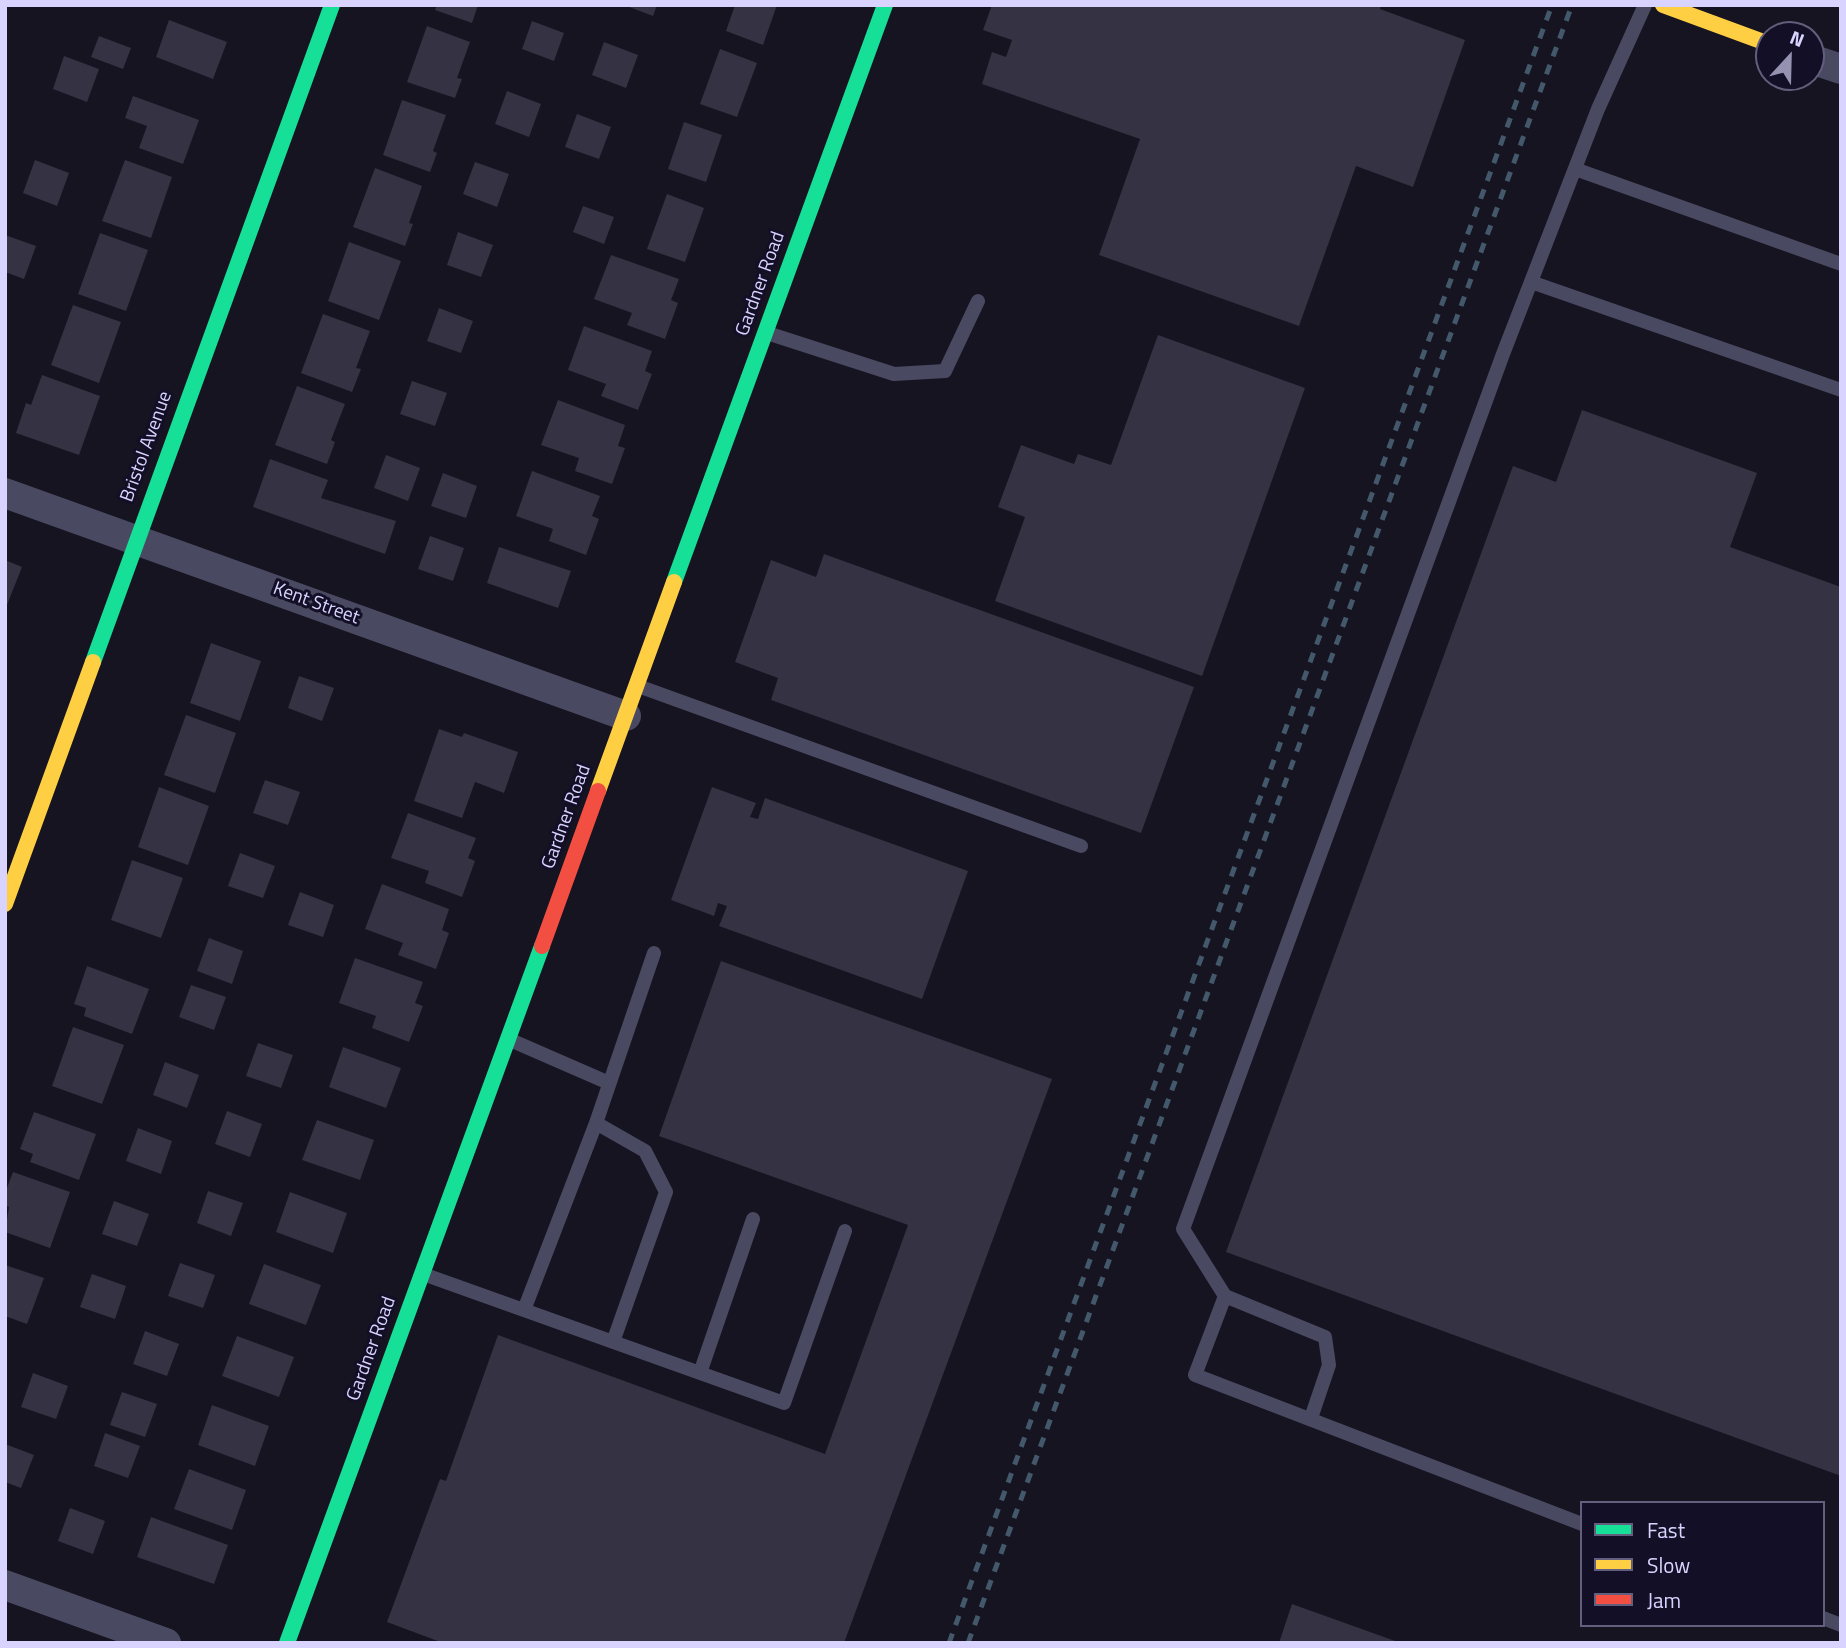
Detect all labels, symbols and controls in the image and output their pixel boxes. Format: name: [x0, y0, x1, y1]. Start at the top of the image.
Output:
north arrow: [1755, 21, 1825, 91]
text: N: [1786, 22, 1809, 54]
street label: Gardner Road: [732, 229, 790, 339]
street label: Bristol Avenue: [116, 389, 178, 505]
street label: Kent Street: [270, 578, 362, 630]
street label: Gardner Road: [538, 762, 596, 872]
street label: Gardner Road: [343, 1294, 401, 1404]
legend: [1580, 1501, 1825, 1627]
text: Fast: [1647, 1514, 1685, 1546]
text: Slow: [1647, 1549, 1690, 1581]
text: Jam: [1647, 1584, 1681, 1616]

